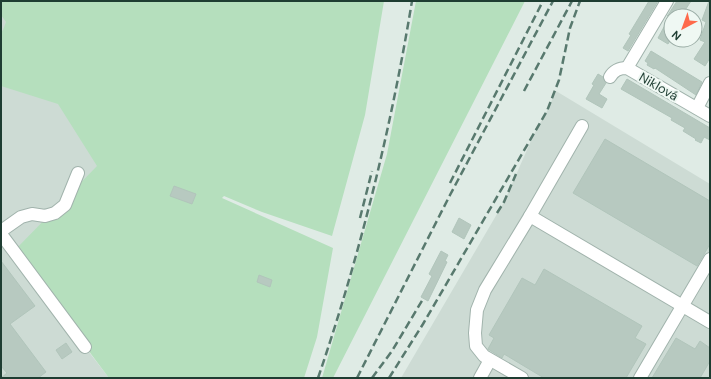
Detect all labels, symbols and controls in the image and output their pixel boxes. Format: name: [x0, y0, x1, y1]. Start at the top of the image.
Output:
north arrow: [663, 8, 703, 48]
text: N: [669, 28, 684, 43]
street label: Niklová: [636, 68, 681, 104]

